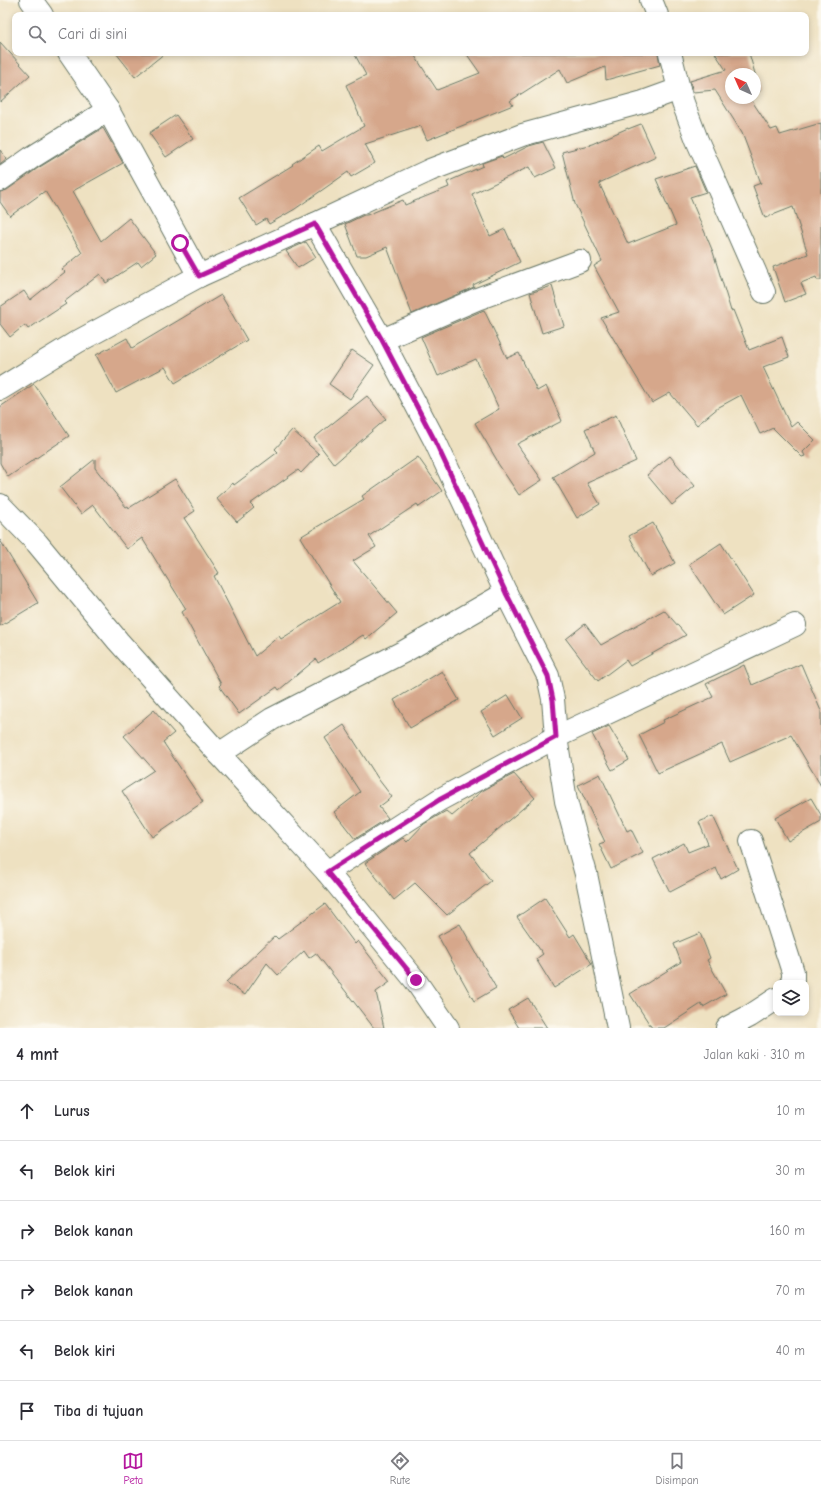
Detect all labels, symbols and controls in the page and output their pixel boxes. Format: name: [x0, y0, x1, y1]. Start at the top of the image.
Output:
search box: [12, 12, 809, 56]
icon: search: [26, 23, 48, 45]
text: Cari di sini: [58, 25, 127, 43]
north arrow: [725, 68, 761, 104]
route start: [171, 234, 189, 252]
route end: [407, 971, 425, 989]
map controls: [773, 980, 809, 1016]
button: layers: [773, 980, 809, 1016]
text: 4 mnt: [16, 1045, 58, 1064]
text: Jalan kaki · 310 m: [704, 1047, 805, 1062]
icon: ahead: [16, 1100, 38, 1122]
text: Lurus: [54, 1102, 90, 1120]
text: 10 m: [777, 1103, 805, 1118]
icon: left: [16, 1160, 38, 1182]
text: Belok kiri: [54, 1162, 115, 1180]
text: 30 m: [775, 1163, 805, 1178]
icon: right: [16, 1220, 38, 1242]
text: Belok kanan: [54, 1222, 133, 1240]
text: 160 m: [770, 1223, 805, 1238]
icon: right: [16, 1280, 38, 1302]
text: Belok kanan: [54, 1282, 133, 1300]
text: 70 m: [776, 1283, 805, 1298]
icon: left: [16, 1340, 38, 1362]
text: Belok kiri: [54, 1342, 115, 1360]
text: 40 m: [776, 1343, 805, 1358]
icon: arrive: [16, 1400, 38, 1422]
text: Tiba di tujuan: [54, 1402, 143, 1420]
tab: Peta: [122, 1450, 144, 1487]
tab: Rute: [389, 1450, 411, 1487]
tab: Disimpan: [655, 1450, 699, 1487]

